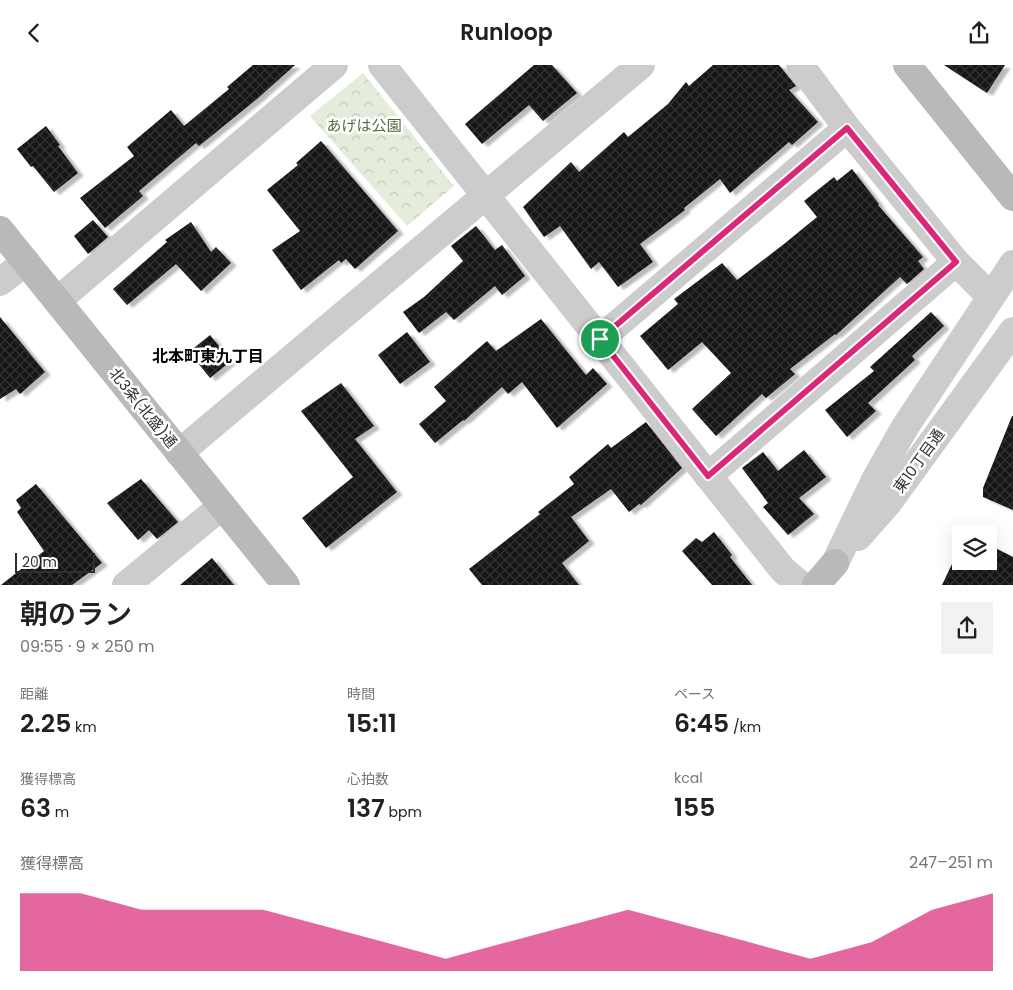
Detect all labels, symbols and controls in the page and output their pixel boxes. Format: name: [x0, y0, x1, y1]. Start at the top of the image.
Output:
text: Runloop: [460, 17, 553, 48]
icon: back: [20, 19, 48, 47]
icon: share: [965, 19, 993, 47]
park label: あげは公園: [326, 115, 402, 136]
pin: [579, 318, 621, 360]
icon: arrive: [586, 325, 614, 353]
district label: 北本町東九丁目: [152, 345, 264, 368]
street label: 北3条(北盛)通: [105, 363, 182, 452]
street label: 東10丁目通: [888, 425, 949, 497]
map controls: [952, 525, 997, 570]
button: layers: [952, 525, 997, 570]
scale bar: [15, 550, 95, 573]
text: 20 m: [22, 552, 57, 572]
text: 朝のラン: [20, 595, 132, 634]
button: share: [941, 602, 993, 654]
text: 09:55 · 9 × 250 m: [20, 635, 155, 658]
text: 距離: [20, 684, 48, 704]
text: 時間: [347, 684, 375, 704]
text: ペース: [674, 684, 715, 704]
text: 2.25: [20, 706, 71, 741]
text: 15:11: [347, 706, 397, 741]
text: 6:45: [674, 706, 729, 741]
text: km: [71, 717, 97, 737]
text: /km: [729, 717, 761, 737]
text: kcal: [674, 768, 703, 788]
text: 獲得標高: [20, 769, 76, 789]
text: 心拍数: [347, 769, 389, 789]
text: 155: [674, 790, 715, 825]
text: 63: [20, 791, 51, 826]
text: 137: [347, 791, 385, 826]
text: m: [51, 802, 69, 822]
text: bpm: [385, 802, 422, 822]
text: 247–251 m: [909, 851, 993, 874]
text: 獲得標高: [20, 852, 84, 875]

